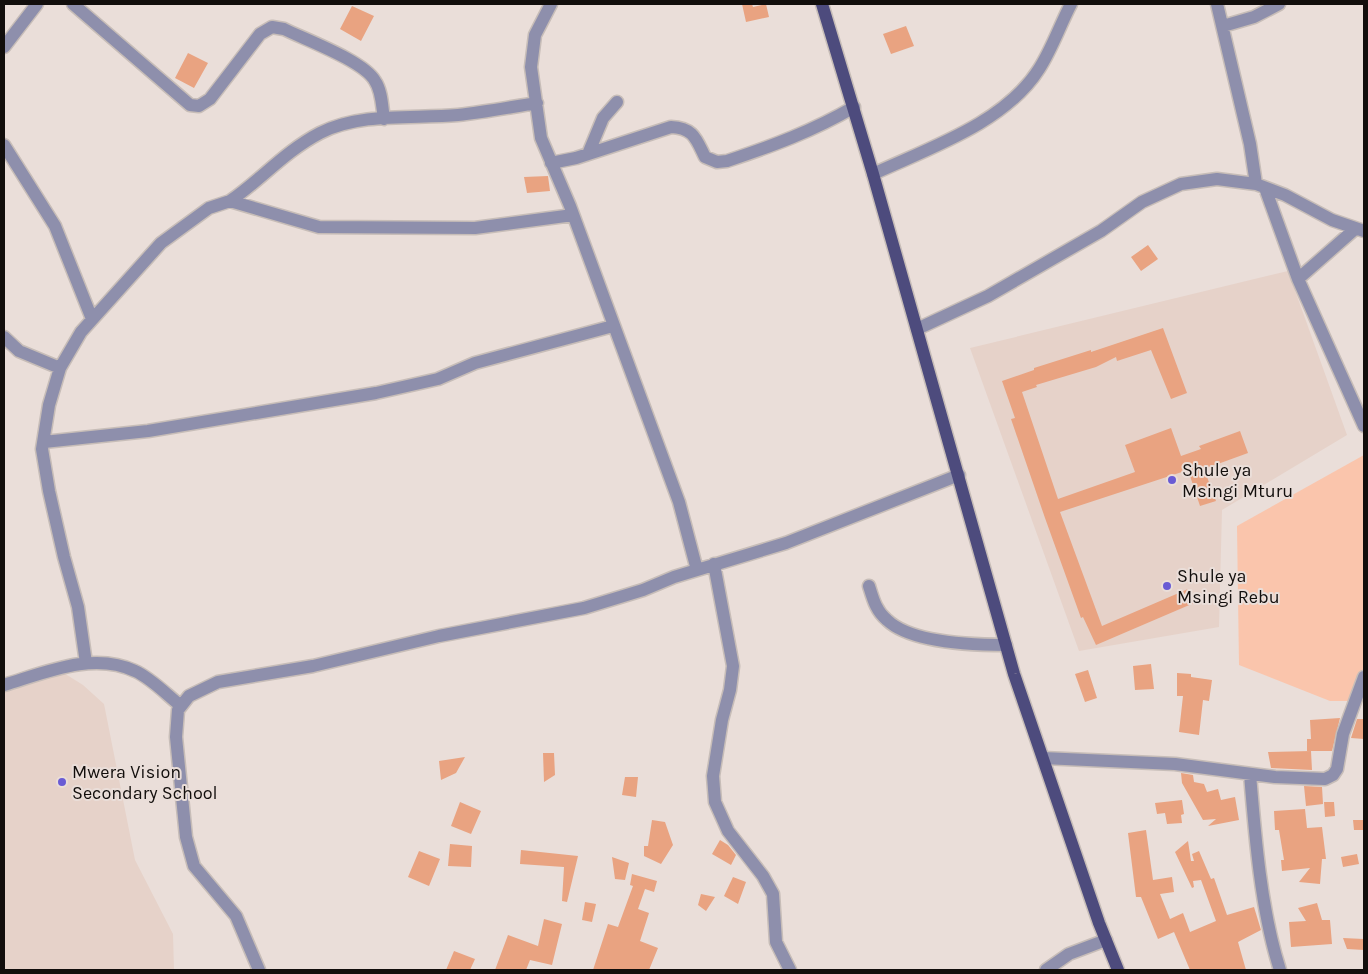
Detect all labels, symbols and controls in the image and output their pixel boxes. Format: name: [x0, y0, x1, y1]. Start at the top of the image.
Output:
place label: Shule ya Msingi Mturu: [1182, 459, 1293, 502]
marker: Shule ya Msingi Mturu: [1166, 474, 1178, 486]
place label: Shule ya Msingi Rebu: [1177, 565, 1280, 608]
marker: Shule ya Msingi Rebu: [1161, 580, 1173, 592]
place label: Mwera Vision Secondary School: [72, 761, 218, 804]
marker: Mwera Vision Secondary School: [56, 776, 68, 788]

